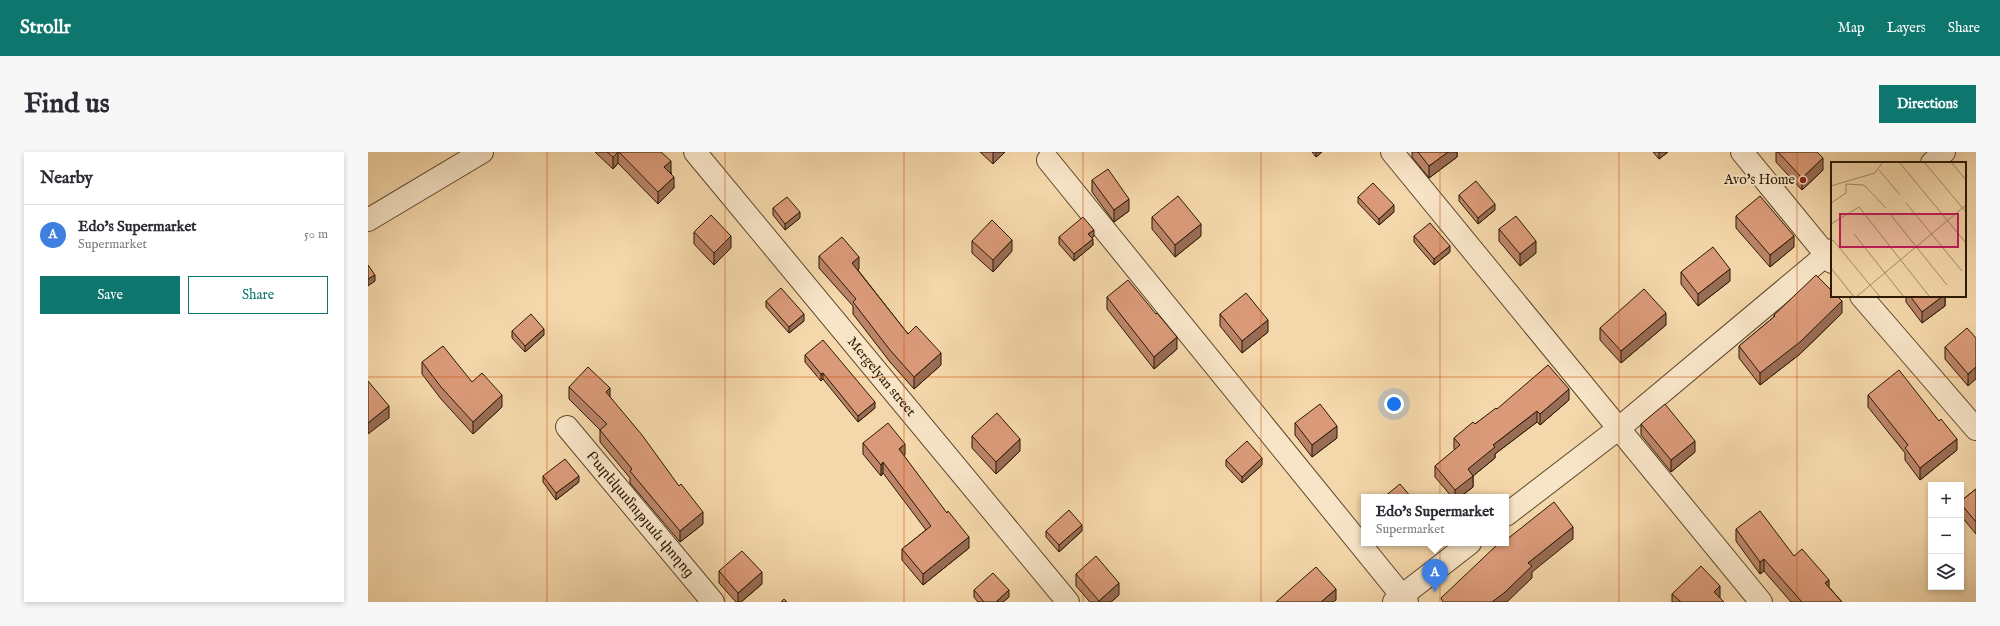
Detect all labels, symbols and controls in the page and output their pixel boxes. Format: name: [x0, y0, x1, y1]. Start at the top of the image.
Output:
text: Strollr: [20, 16, 71, 40]
text: Map: [1838, 19, 1865, 37]
text: Layers: [1887, 19, 1926, 37]
text: Share: [1948, 19, 1980, 37]
button: Directions: [1879, 85, 1976, 123]
text: Find us: [24, 87, 110, 122]
inset map: [1831, 162, 1966, 297]
text: Nearby: [40, 168, 93, 189]
place label: Avo's Home: [1723, 171, 1796, 189]
marker: Avo's Home: [1798, 175, 1808, 185]
text: Edo's Supermarket: [78, 217, 197, 236]
text: A: [49, 226, 57, 243]
text: 50 m: [304, 226, 328, 243]
text: Supermarket: [78, 236, 147, 253]
button: Save: [40, 276, 180, 314]
button: Share: [188, 276, 328, 314]
street label: Mergelyan street: [843, 333, 920, 421]
your location: [1384, 394, 1404, 414]
street label: Բարեկամության փողոց: [582, 448, 698, 581]
map controls: [1928, 482, 1964, 590]
button: +: [1928, 482, 1964, 518]
popup: [1361, 494, 1509, 546]
text: Edo's Supermarket: [1376, 502, 1494, 521]
button: −: [1928, 518, 1964, 554]
text: Supermarket: [1376, 521, 1445, 538]
button: layers: [1928, 554, 1964, 590]
pin: A: [1422, 559, 1448, 592]

